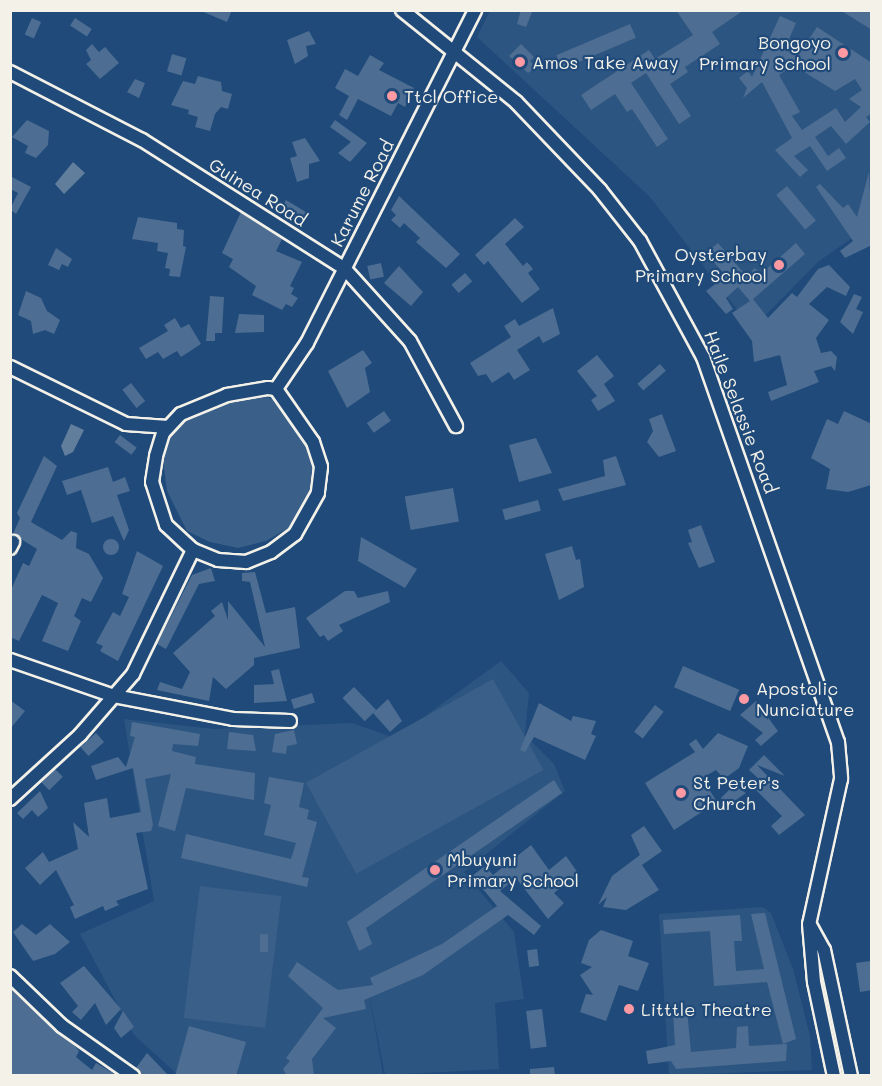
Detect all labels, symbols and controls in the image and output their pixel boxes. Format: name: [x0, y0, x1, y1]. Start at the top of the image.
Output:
place label: Bongoyo Primary School: [699, 32, 831, 74]
marker: Bongoyo Primary School: [836, 46, 850, 60]
place label: Amos Take Away: [532, 51, 679, 73]
marker: Amos Take Away: [513, 55, 527, 69]
place label: Ttcl Office: [404, 85, 498, 107]
marker: Ttcl Office: [385, 89, 399, 103]
street label: Karume Road: [326, 136, 398, 250]
street label: Guinea Road: [205, 153, 311, 231]
place label: Oysterbay Primary School: [635, 244, 767, 286]
marker: Oysterbay Primary School: [772, 258, 786, 272]
street label: Haile Selassie Road: [700, 328, 782, 496]
place label: Apostolic Nunciature: [756, 678, 854, 720]
marker: Apostolic Nunciature: [737, 692, 751, 706]
place label: St Peter's Church: [693, 772, 780, 814]
marker: St Peter's Church: [674, 786, 688, 800]
place label: Mbuyuni Primary School: [447, 849, 579, 892]
marker: Mbuyuni Primary School: [428, 863, 442, 877]
place label: Litttle Theatre: [641, 998, 772, 1020]
marker: Litttle Theatre: [622, 1002, 636, 1016]

